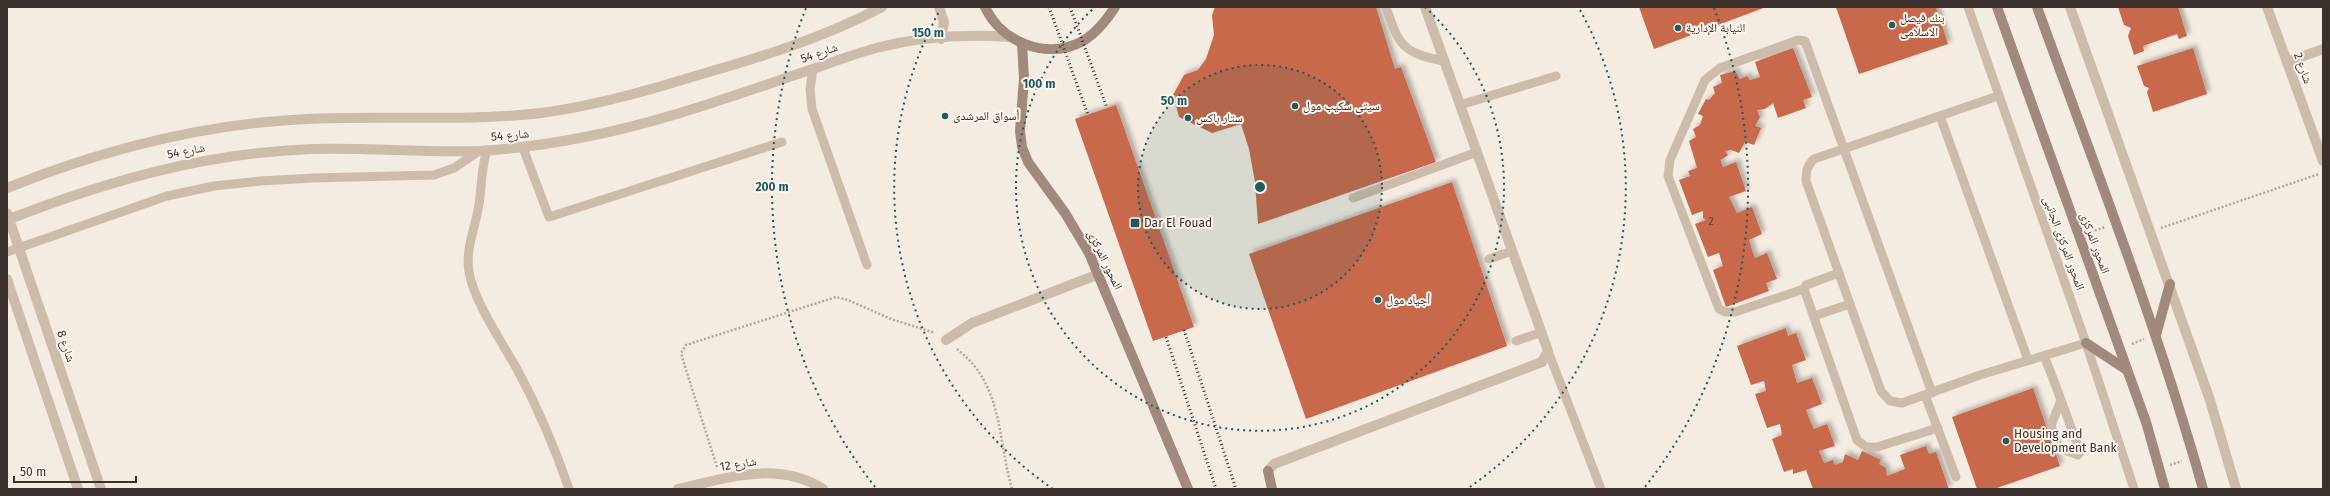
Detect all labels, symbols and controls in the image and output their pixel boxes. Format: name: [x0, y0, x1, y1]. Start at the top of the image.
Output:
place label: بنك فيصل الاسلامى: [1900, 11, 1945, 39]
marker: بنك فيصل الاسلامى: [1887, 20, 1897, 30]
place label: النيابة الإدارية: [1686, 21, 1745, 35]
marker: النيابة الإدارية: [1673, 23, 1683, 33]
text: 150 m: [912, 26, 944, 40]
street label: شارع 54: [799, 40, 840, 67]
street label: شارع 2: [2290, 51, 2315, 86]
text: 100 m: [1023, 77, 1055, 91]
text: 50 m: [1161, 94, 1187, 108]
place label: سيتى سكيب مول: [1303, 99, 1380, 113]
marker: سيتى سكيب مول: [1290, 101, 1300, 111]
place label: أسواق المرشدى: [953, 109, 1020, 123]
marker: أسواق المرشدى: [940, 111, 950, 121]
place label: ستار باكس: [1196, 111, 1243, 125]
marker: ستار باكس: [1183, 113, 1193, 123]
street label: شارع 54: [490, 126, 530, 145]
street label: شارع 54: [166, 140, 206, 163]
text: 200 m: [755, 180, 789, 194]
centre of rings: [1253, 180, 1267, 194]
street label: المحور المركزى الجانبى: [2040, 194, 2088, 292]
street label: المحور المركزى: [2077, 210, 2113, 276]
place label: Dar El Fouad: [1144, 216, 1212, 230]
house number: 2: [1709, 216, 1714, 228]
marker: Dar El Fouad: [1129, 217, 1141, 229]
street label: المحور المركزى: [1085, 228, 1125, 292]
place label: أجياد مول: [1386, 293, 1430, 307]
marker: أجياد مول: [1373, 295, 1383, 305]
street label: شارع 8: [53, 328, 78, 364]
place label: Housing and Development Bank: [2014, 427, 2117, 455]
marker: Housing and Development Bank: [2001, 436, 2011, 446]
street label: شارع 12: [719, 454, 758, 475]
scale bar: [14, 458, 136, 484]
text: 50 m: [20, 465, 46, 479]

